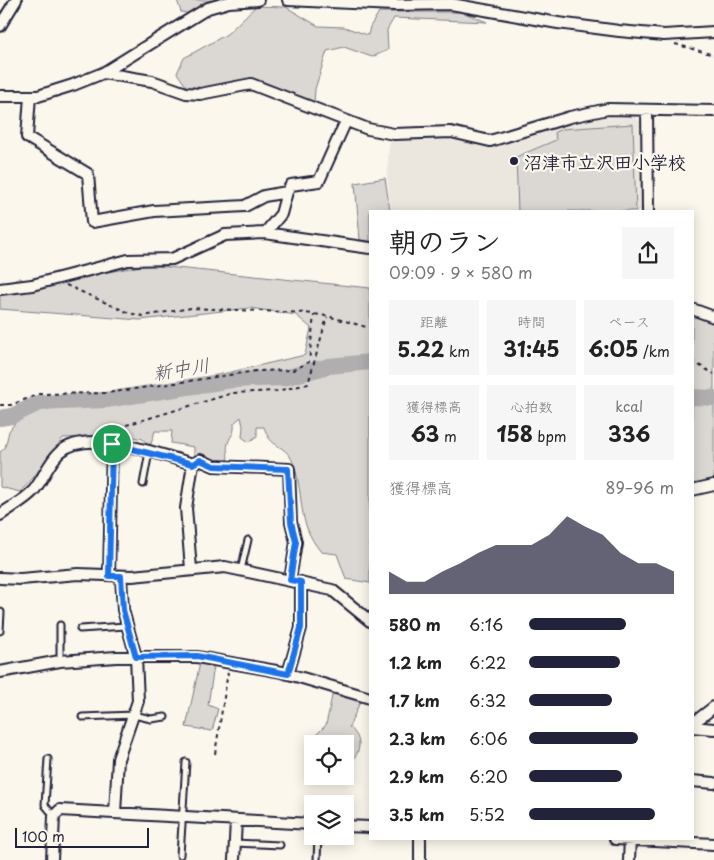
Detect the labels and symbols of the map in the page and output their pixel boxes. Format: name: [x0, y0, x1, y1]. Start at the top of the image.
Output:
place label: 沼津市立沢田小学校: [524, 148, 686, 175]
marker: 沼津市立沢田小学校: [508, 155, 520, 167]
water label: 新中川: [151, 350, 211, 386]
pin: [91, 423, 133, 465]
scale bar: [15, 825, 149, 848]

